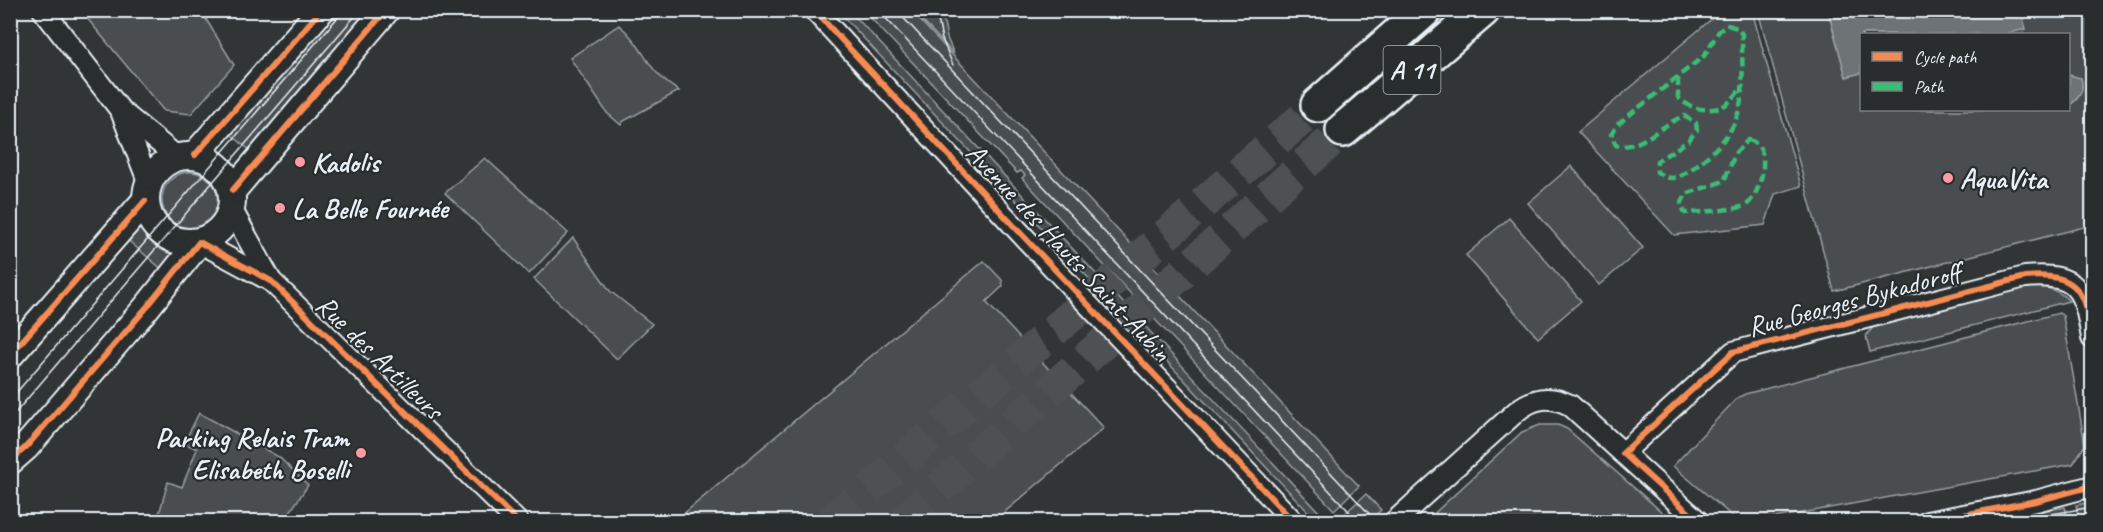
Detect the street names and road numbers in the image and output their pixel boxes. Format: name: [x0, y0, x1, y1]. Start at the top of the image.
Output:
road number: A 11: [1384, 46, 1440, 94]
street label: Avenue des Hauts Saint-Aubin: [959, 135, 1180, 369]
street label: Rue Georges Bykadoroff: [1743, 252, 1970, 344]
street label: Rue des Artilleurs: [309, 287, 453, 428]

